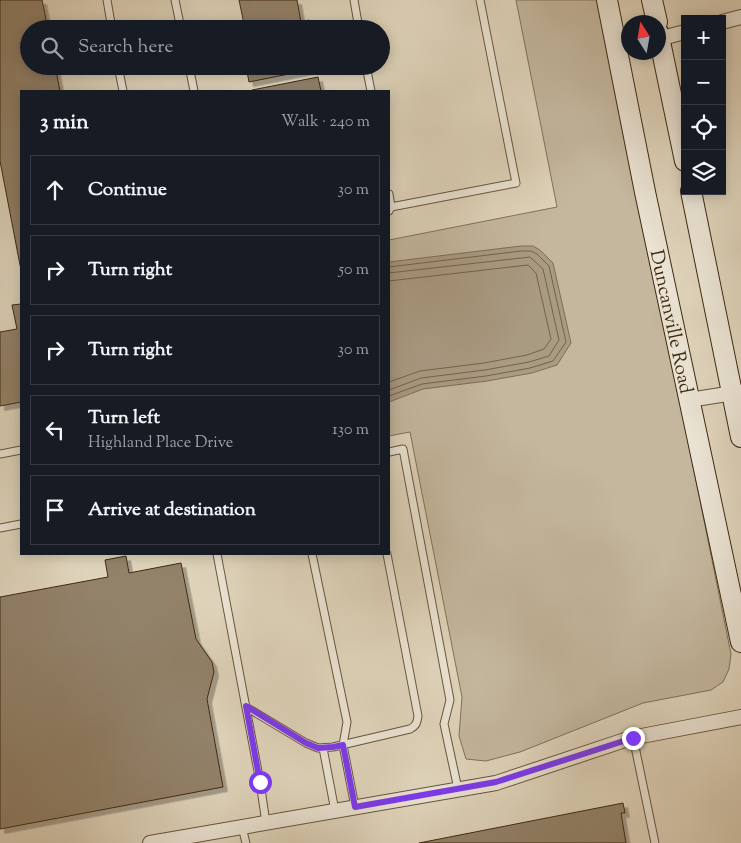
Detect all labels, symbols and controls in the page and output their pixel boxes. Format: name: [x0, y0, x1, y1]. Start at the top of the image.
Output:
north arrow: [621, 15, 666, 60]
map controls: [681, 15, 726, 195]
button: +: [681, 15, 726, 60]
search box: [20, 20, 390, 75]
icon: search: [38, 34, 66, 62]
text: Search here: [78, 34, 173, 61]
button: −: [681, 60, 726, 105]
button: locate: [681, 105, 726, 150]
text: 3 min: [40, 108, 89, 138]
text: Walk · 240 m: [281, 111, 370, 134]
button: layers: [681, 150, 726, 195]
icon: ahead: [41, 176, 69, 204]
text: Continue: [88, 177, 167, 204]
text: 30 m: [338, 179, 369, 202]
street label: Duncanville Road: [642, 247, 699, 397]
icon: right: [41, 256, 69, 284]
text: Turn right: [88, 257, 172, 284]
text: 50 m: [338, 259, 369, 282]
icon: right: [41, 336, 69, 364]
text: Turn right: [88, 337, 172, 364]
text: 30 m: [338, 339, 369, 362]
text: Turn left: [88, 405, 160, 432]
icon: left: [41, 416, 69, 444]
text: 130 m: [332, 419, 369, 442]
text: Highland Place Drive: [88, 432, 233, 455]
icon: arrive: [41, 496, 69, 524]
text: Arrive at destination: [88, 497, 256, 524]
route end: [622, 727, 645, 750]
route start: [249, 771, 272, 794]

